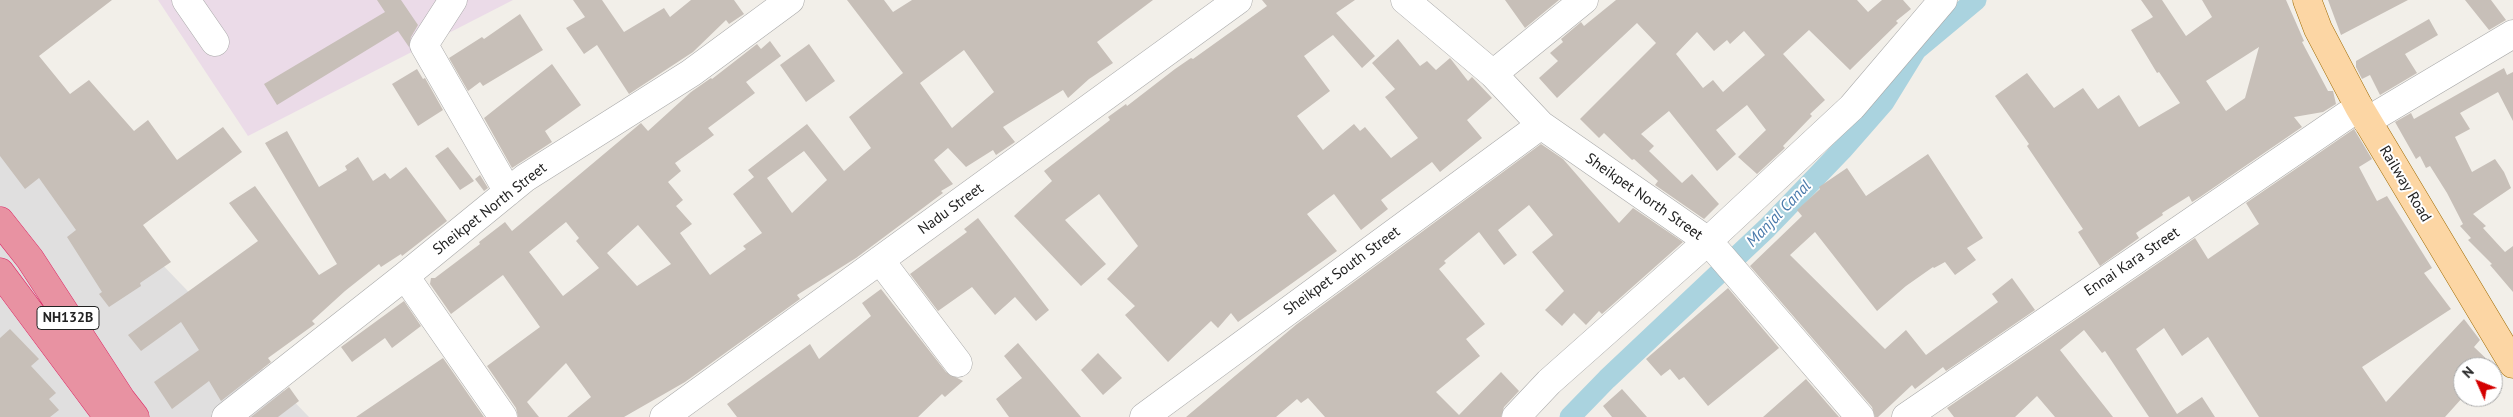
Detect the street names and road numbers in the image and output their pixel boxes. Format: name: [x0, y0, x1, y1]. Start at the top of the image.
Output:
street label: Railway Road: [2375, 143, 2435, 225]
street label: Sheikpet North Street: [1582, 150, 1706, 244]
street label: Sheikpet North Street: [430, 159, 550, 259]
street label: Nadu Street: [915, 179, 987, 239]
street label: Sheikpet South Street: [1280, 223, 1404, 319]
street label: Ennai Kara Street: [2081, 224, 2183, 300]
road number: NH132B: [37, 306, 99, 330]

